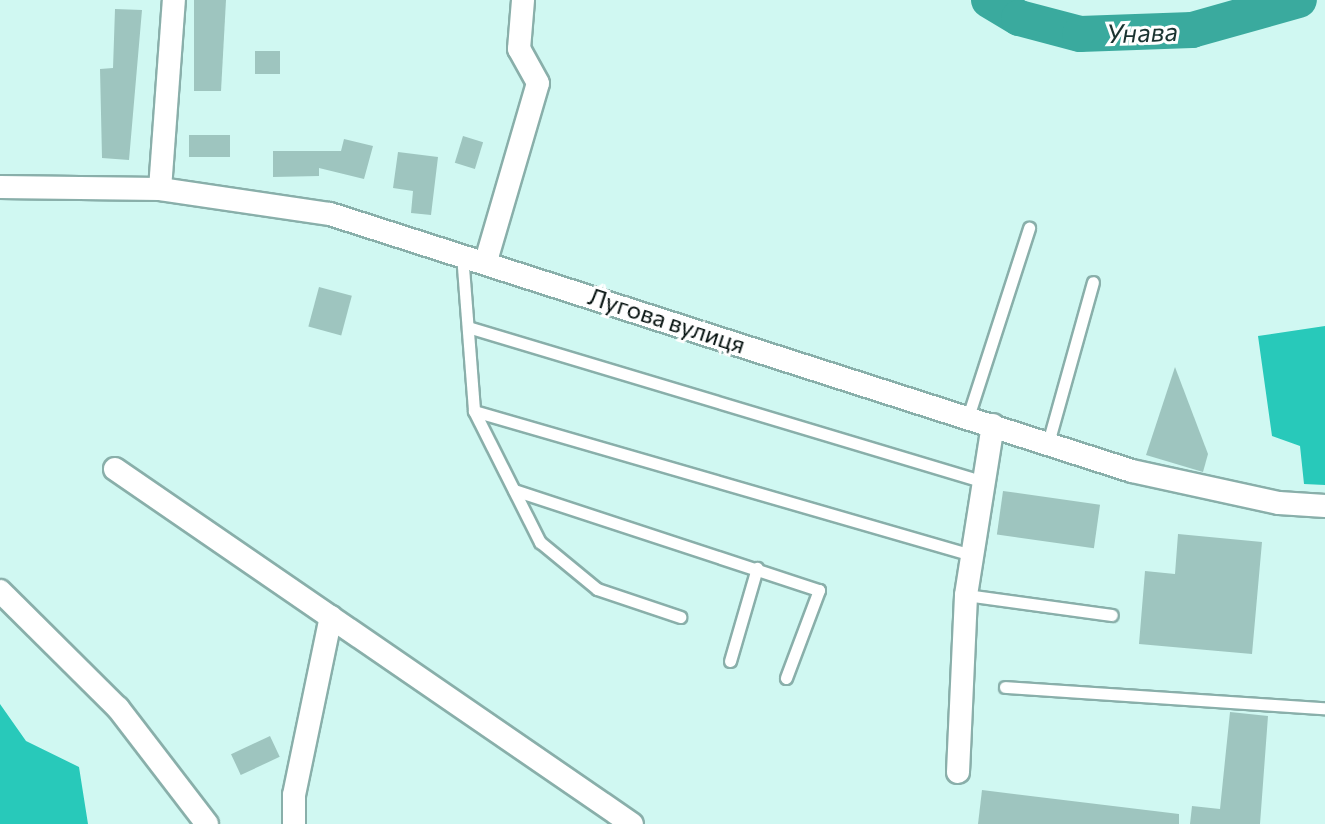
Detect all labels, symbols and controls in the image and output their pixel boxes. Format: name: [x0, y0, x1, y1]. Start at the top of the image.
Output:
water label: Унава: [1106, 15, 1178, 49]
street label: Лугова вулиця: [585, 281, 749, 359]

